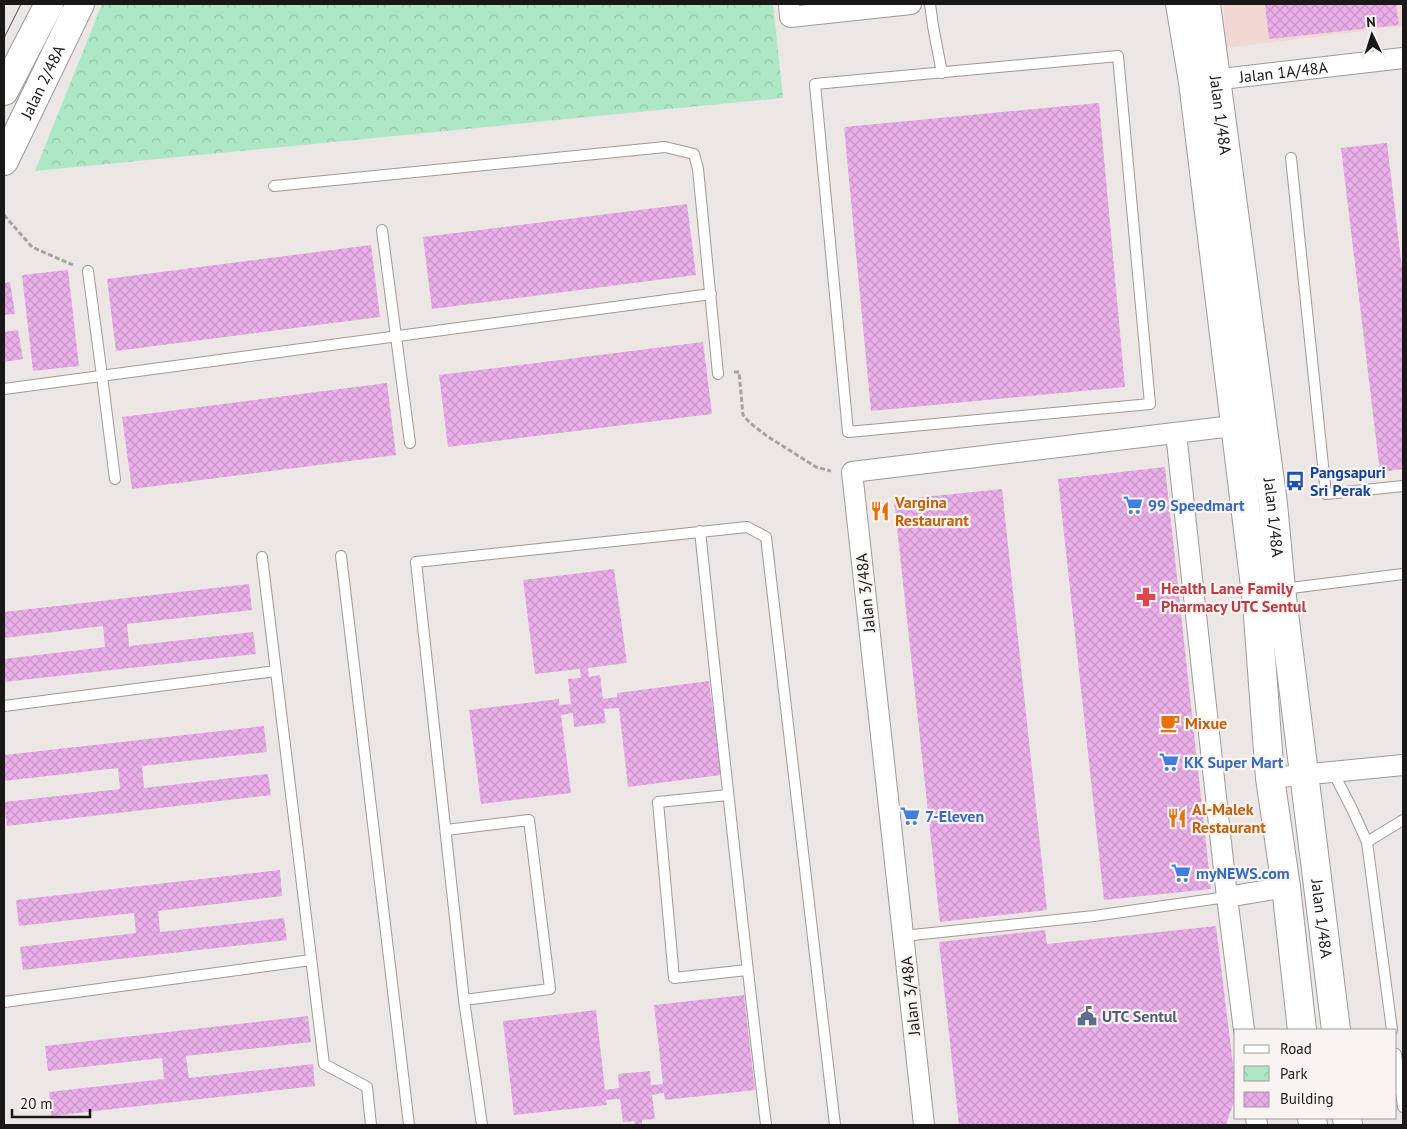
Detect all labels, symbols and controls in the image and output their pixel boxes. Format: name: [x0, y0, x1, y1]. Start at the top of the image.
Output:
north arrow: [1347, 10, 1397, 60]
text: N: [1366, 13, 1376, 31]
street label: Jalan 2/48A: [16, 41, 69, 123]
street label: Jalan 1A/48A: [1237, 57, 1329, 87]
street label: Jalan 1/48A: [1206, 73, 1236, 156]
place label: Pangsapuri Sri Perak: [1310, 462, 1386, 500]
bus stop icon: Pangsapuri Sri Perak: [1284, 470, 1306, 492]
street label: Jalan 1/48A: [1259, 476, 1288, 559]
place label: Vargina Restaurant: [894, 492, 969, 530]
supermarket icon: 99 Speedmart: [1122, 494, 1144, 516]
place label: 99 Speedmart: [1148, 495, 1245, 515]
restaurant icon: Vargina Restaurant: [869, 500, 891, 522]
street label: Jalan 3/48A: [851, 552, 879, 635]
place label: Health Lane Family Pharmacy UTC Sentul: [1161, 578, 1306, 616]
pharmacy icon: Health Lane Family Pharmacy UTC Sentul: [1135, 586, 1157, 608]
cafe icon: Mixue: [1159, 712, 1181, 734]
place label: Mixue: [1185, 713, 1227, 733]
supermarket icon: KK Super Mart: [1158, 751, 1180, 773]
place label: KK Super Mart: [1184, 752, 1284, 772]
place label: Al-Malek Restaurant: [1192, 799, 1266, 837]
supermarket icon: 7-Eleven: [899, 805, 921, 827]
place label: 7-Eleven: [925, 806, 984, 826]
restaurant icon: Al-Malek Restaurant: [1166, 807, 1188, 829]
supermarket icon: myNEWS.com: [1170, 862, 1192, 884]
place label: myNEWS.com: [1196, 863, 1290, 883]
street label: Jalan 1/48A: [1307, 877, 1337, 960]
street label: Jalan 3/48A: [896, 955, 924, 1038]
public building icon: UTC Sentul: [1076, 1005, 1098, 1027]
place label: UTC Sentul: [1102, 1006, 1177, 1026]
legend: [1234, 1029, 1397, 1119]
text: Road: [1280, 1039, 1312, 1058]
text: Park: [1280, 1064, 1308, 1083]
scale bar: [12, 1086, 90, 1118]
text: Building: [1280, 1089, 1334, 1108]
text: 20 m: [20, 1094, 53, 1113]

